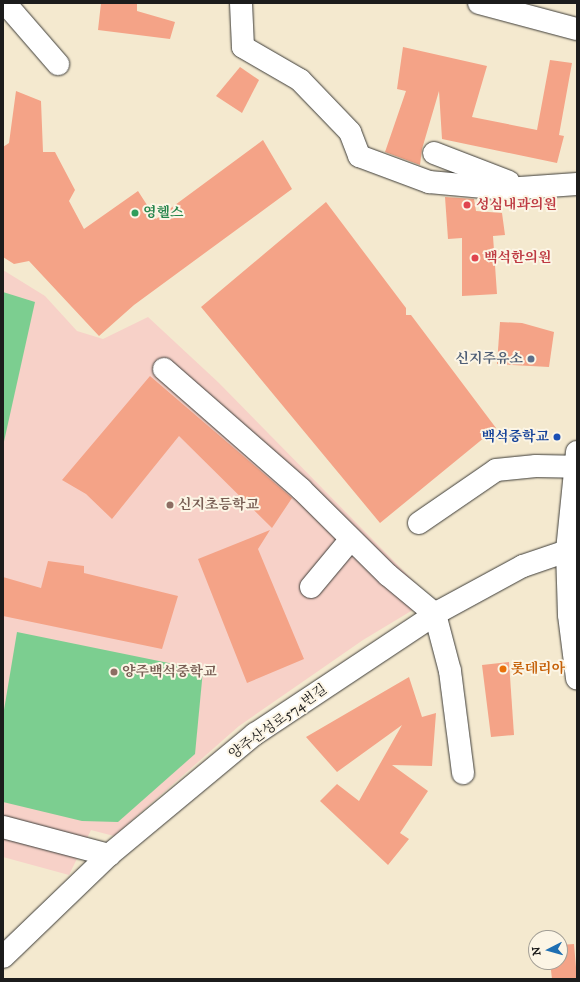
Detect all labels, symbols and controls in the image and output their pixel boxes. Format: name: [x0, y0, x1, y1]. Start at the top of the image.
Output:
place label: 성심내과의원: [476, 197, 557, 213]
marker: 성심내과의원: [461, 199, 473, 211]
place label: 영헬스: [143, 205, 184, 221]
marker: 영헬스: [130, 208, 140, 218]
place label: 백석한의원: [484, 250, 552, 266]
marker: 백석한의원: [469, 252, 481, 264]
place label: 신지주유소: [455, 351, 523, 367]
marker: 신지주유소: [526, 354, 536, 364]
place label: 백석중학교: [481, 429, 549, 445]
marker: 백석중학교: [552, 432, 562, 442]
place label: 신지초등학교: [178, 497, 259, 513]
marker: 신지초등학교: [165, 500, 175, 510]
place label: 롯데리아: [511, 661, 565, 677]
place label: 양주백석중학교: [122, 664, 217, 680]
marker: 롯데리아: [498, 664, 508, 674]
marker: 양주백석중학교: [109, 667, 119, 677]
street label: 양주산성로574번길: [226, 681, 330, 763]
north arrow: [528, 930, 568, 970]
text: N: [530, 946, 544, 956]

